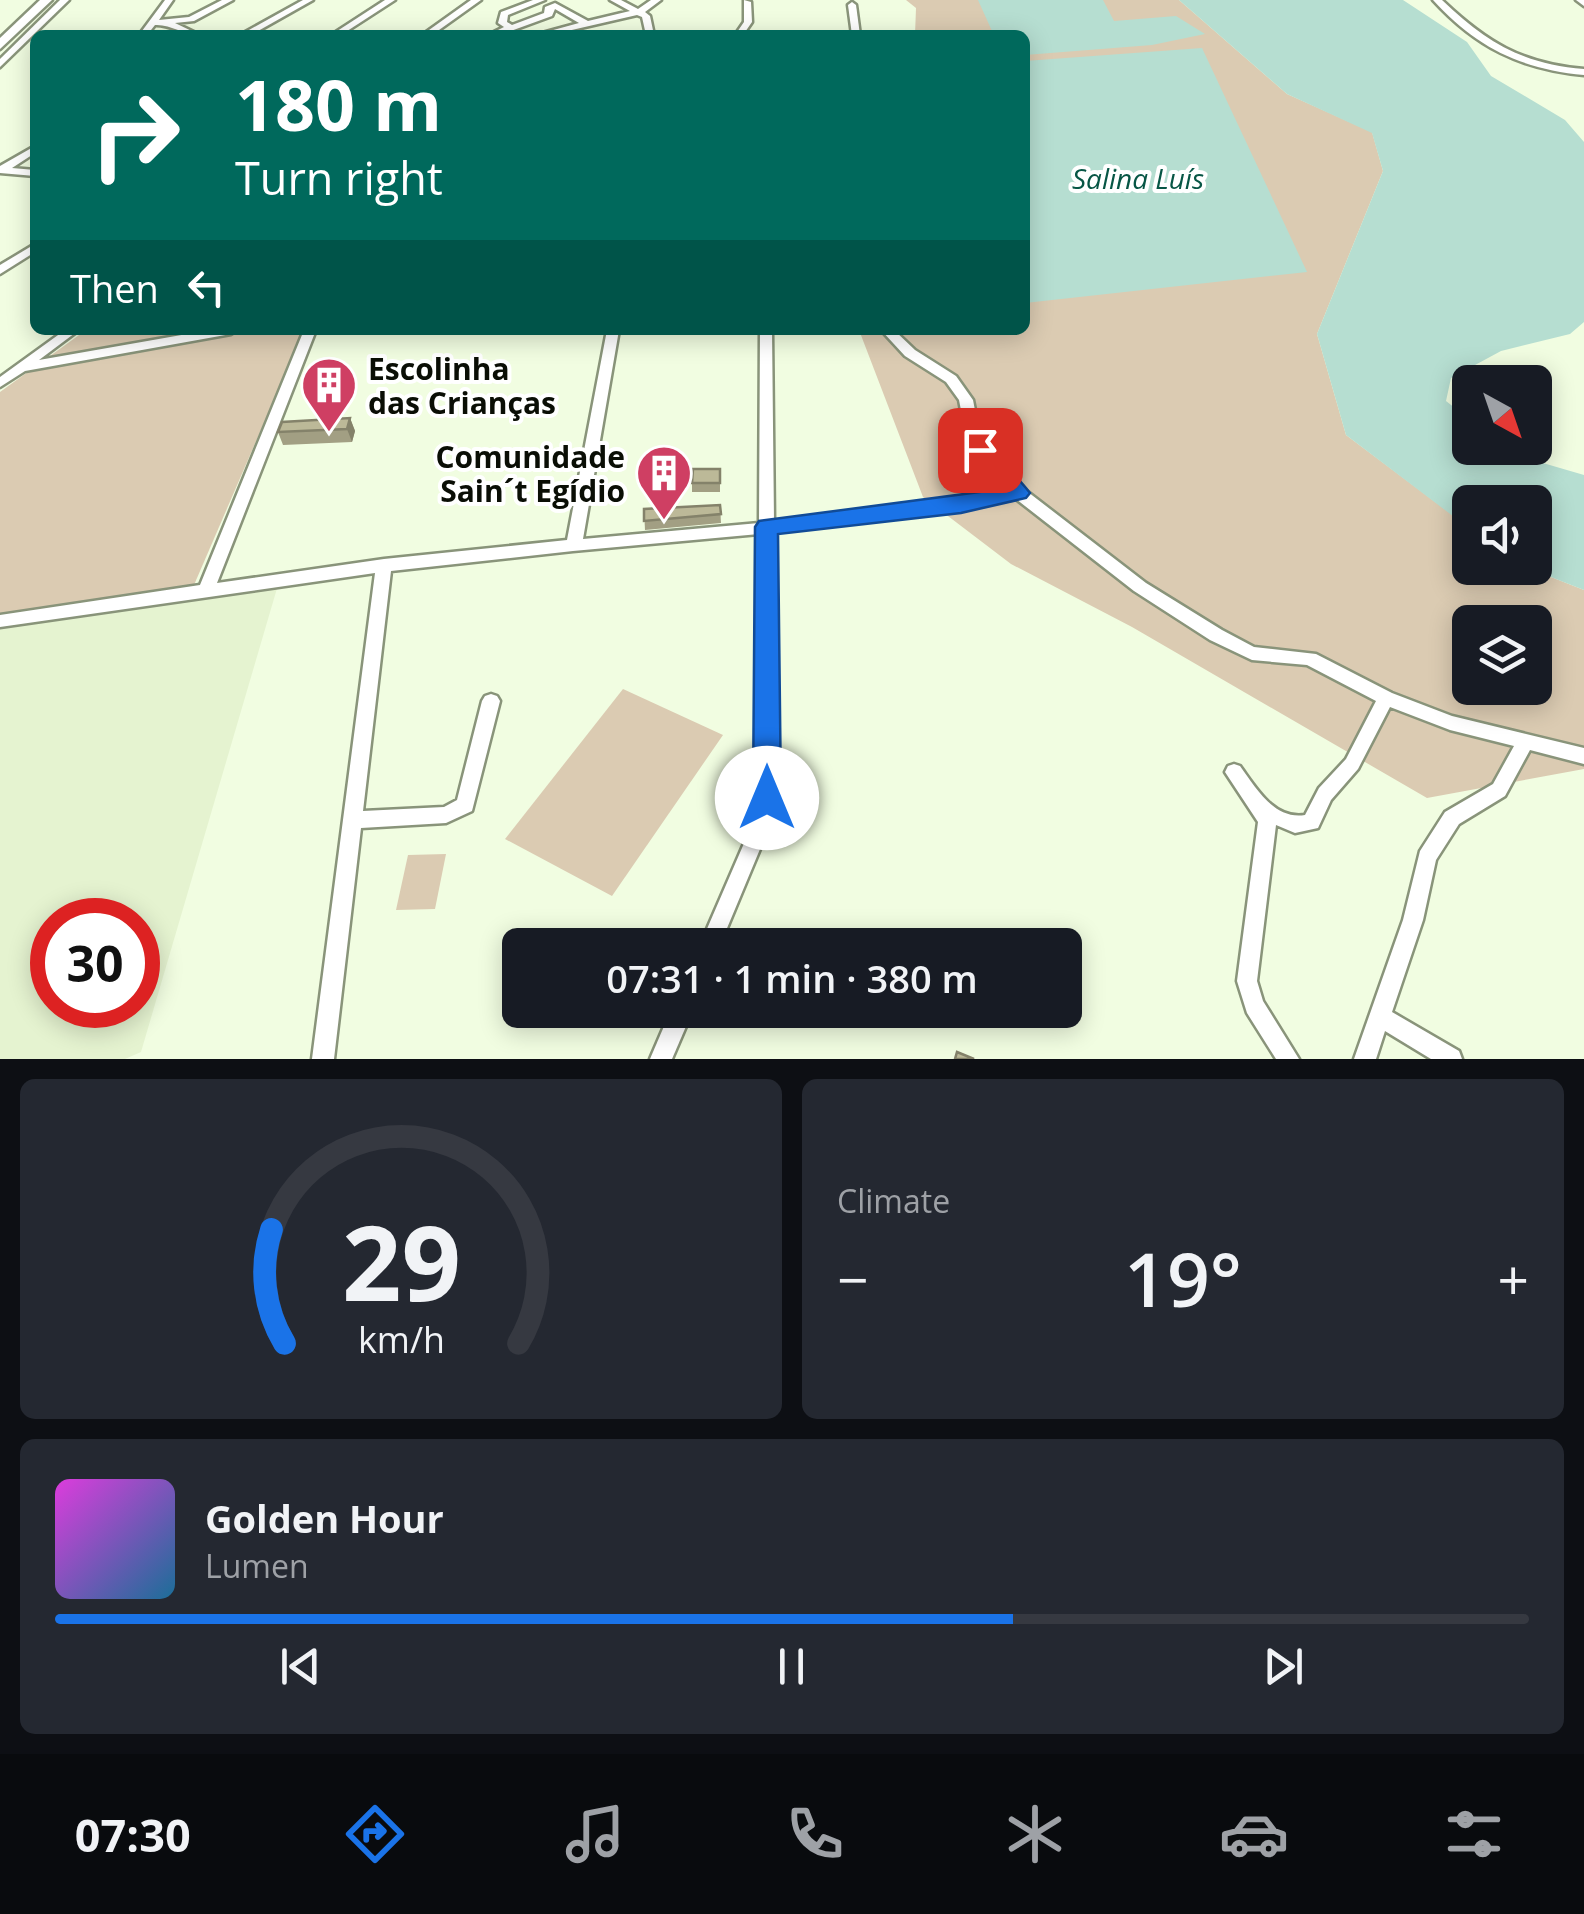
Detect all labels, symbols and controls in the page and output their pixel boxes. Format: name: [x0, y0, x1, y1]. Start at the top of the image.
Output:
text: 180 m: [235, 56, 442, 152]
icon: right: [70, 70, 200, 200]
text: Turn right: [235, 147, 443, 208]
water label: Salina Luís: [1072, 159, 1204, 197]
icon: left: [179, 260, 234, 315]
text: Then: [70, 262, 159, 314]
place label: Escolinha das Crianças: [368, 348, 556, 423]
building icon: Escolinha das Crianças: [299, 355, 359, 434]
north arrow: [1452, 365, 1552, 465]
map controls: [1452, 365, 1552, 705]
pin: [938, 408, 1023, 493]
icon: arrive: [953, 423, 1008, 478]
place label: Comunidade Sain´t Egídio: [435, 436, 625, 511]
building icon: Comunidade Sain´t Egídio: [634, 443, 694, 522]
button: sound: [1452, 485, 1552, 585]
button: layers: [1452, 605, 1552, 705]
position arrow: [715, 746, 819, 850]
speed limit sign: 30: [30, 898, 160, 1028]
text: 07:31 · 1 min · 380 m: [606, 952, 978, 1004]
text: Climate: [837, 1179, 950, 1222]
text: 29: [342, 1190, 460, 1331]
text: 19°: [1124, 1227, 1242, 1329]
text: −: [837, 1241, 868, 1316]
text: +: [1498, 1241, 1529, 1316]
text: km/h: [358, 1315, 444, 1363]
text: Golden Hour: [205, 1492, 444, 1544]
text: Lumen: [205, 1544, 309, 1587]
icon: previous: [273, 1639, 328, 1694]
icon: pause: [764, 1639, 819, 1694]
icon: next: [1256, 1639, 1311, 1694]
icon: directions: [340, 1799, 410, 1869]
icon: music: [560, 1799, 630, 1869]
icon: phone: [780, 1799, 850, 1869]
icon: climate: [1000, 1799, 1070, 1869]
icon: car: [1219, 1799, 1289, 1869]
icon: filters: [1439, 1799, 1509, 1869]
text: 07:30: [75, 1804, 191, 1865]

